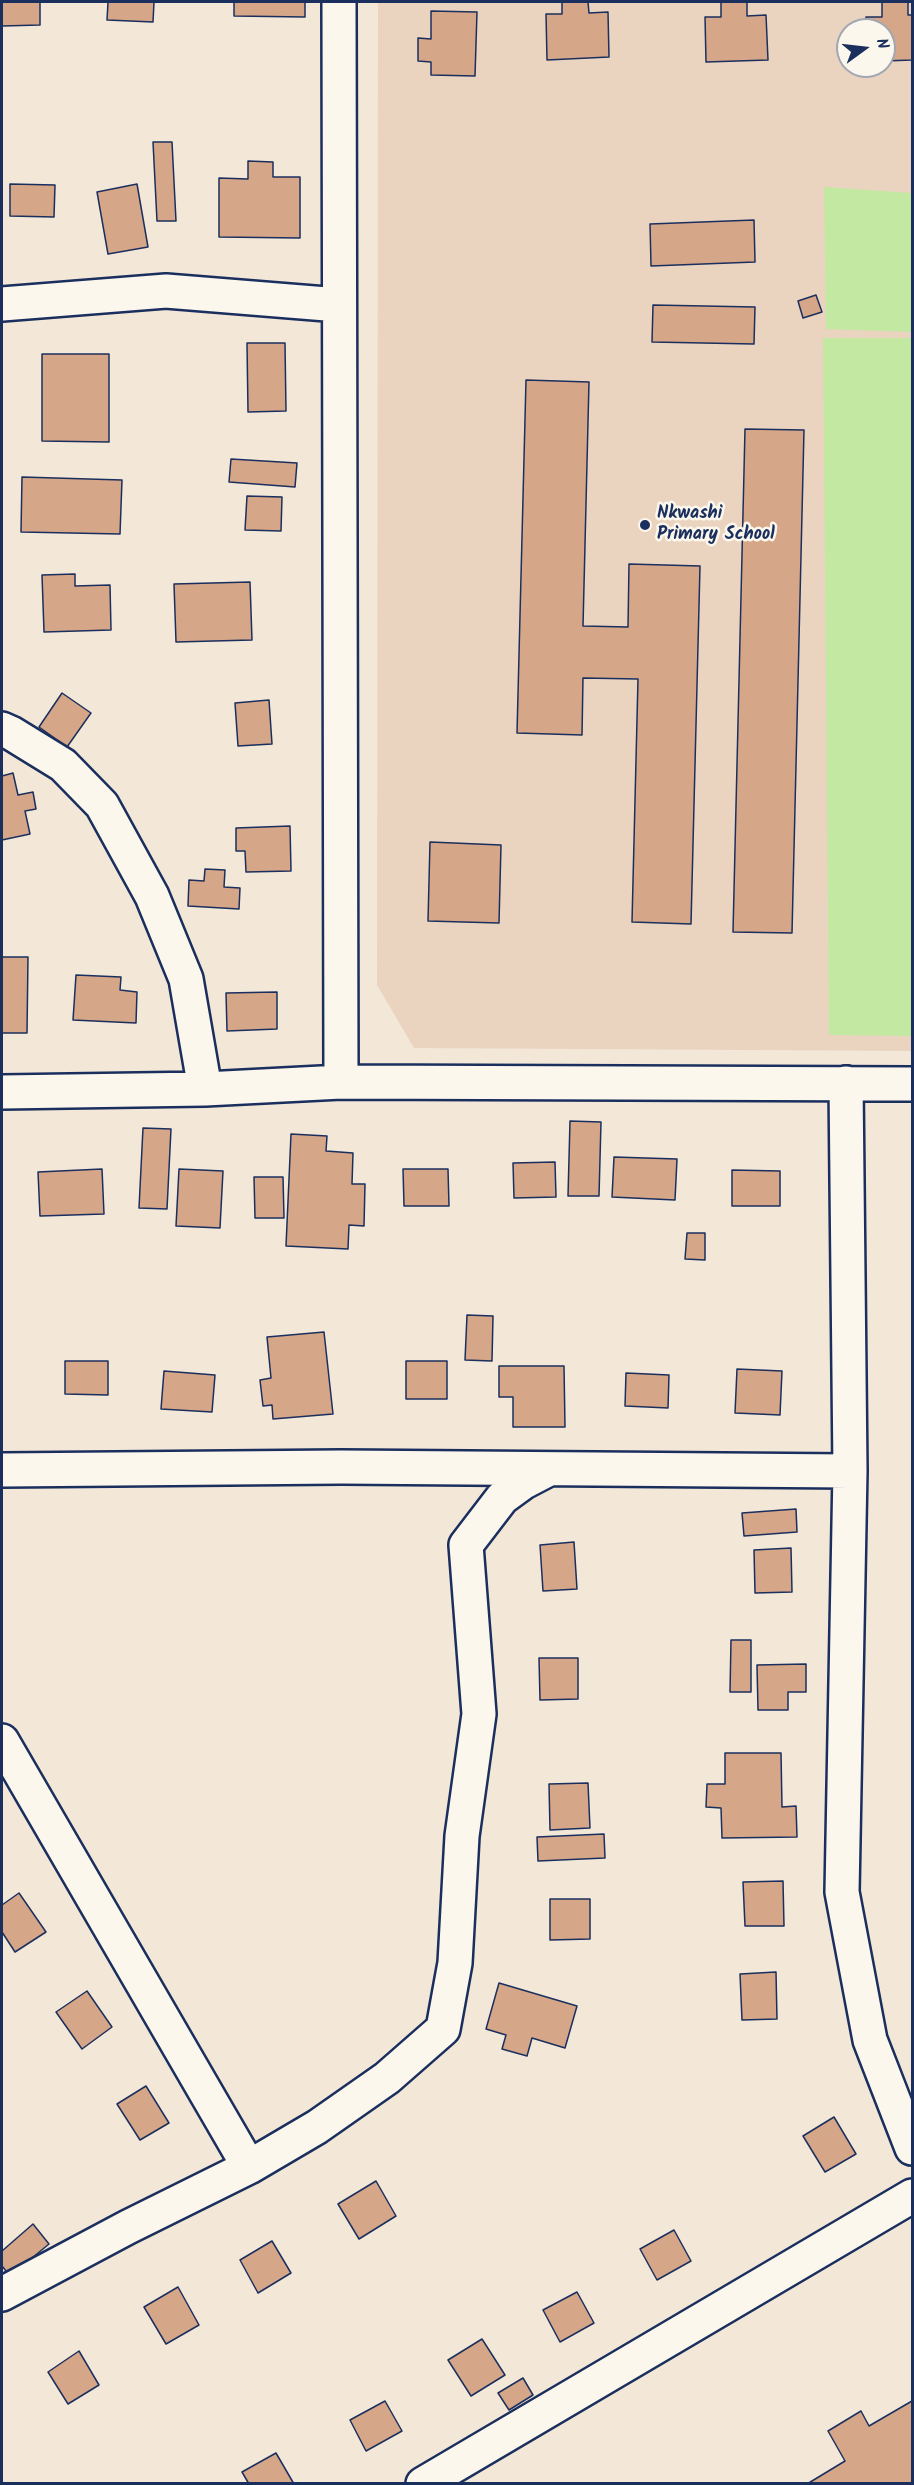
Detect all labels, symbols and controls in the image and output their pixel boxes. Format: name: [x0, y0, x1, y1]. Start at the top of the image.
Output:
north arrow: [836, 18, 896, 78]
text: N: [869, 36, 895, 52]
place label: Nkwashi Primary School: [657, 504, 775, 546]
marker: Nkwashi Primary School: [638, 518, 652, 532]

